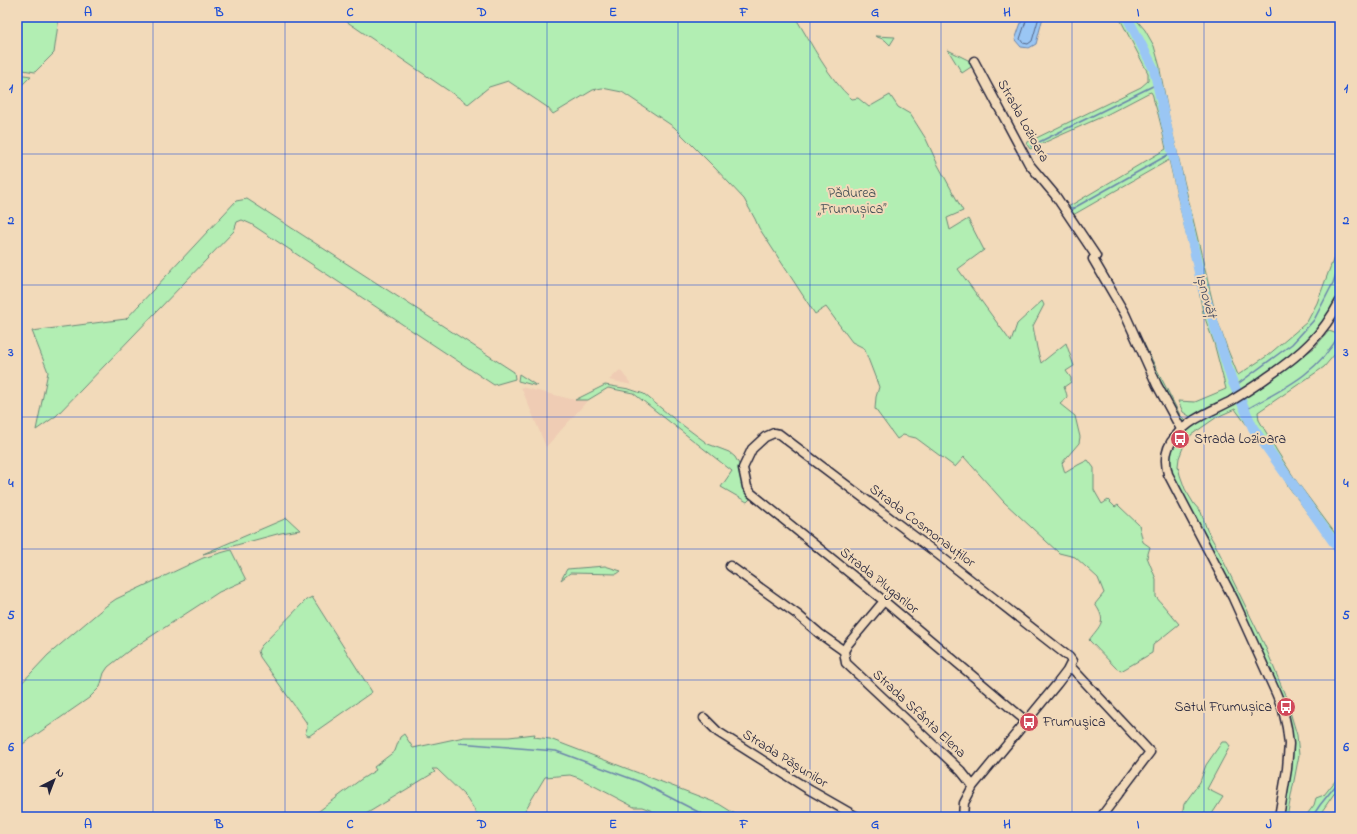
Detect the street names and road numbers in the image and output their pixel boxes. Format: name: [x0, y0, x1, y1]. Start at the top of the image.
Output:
street label: Strada Lozioara: [991, 76, 1055, 166]
street label: Strada Cosmonauților: [864, 479, 980, 573]
street label: Strada Plugarilor: [834, 542, 924, 621]
street label: Strada Sfânta Elena: [867, 665, 971, 763]
street label: Strada Pășunilor: [738, 724, 832, 794]

